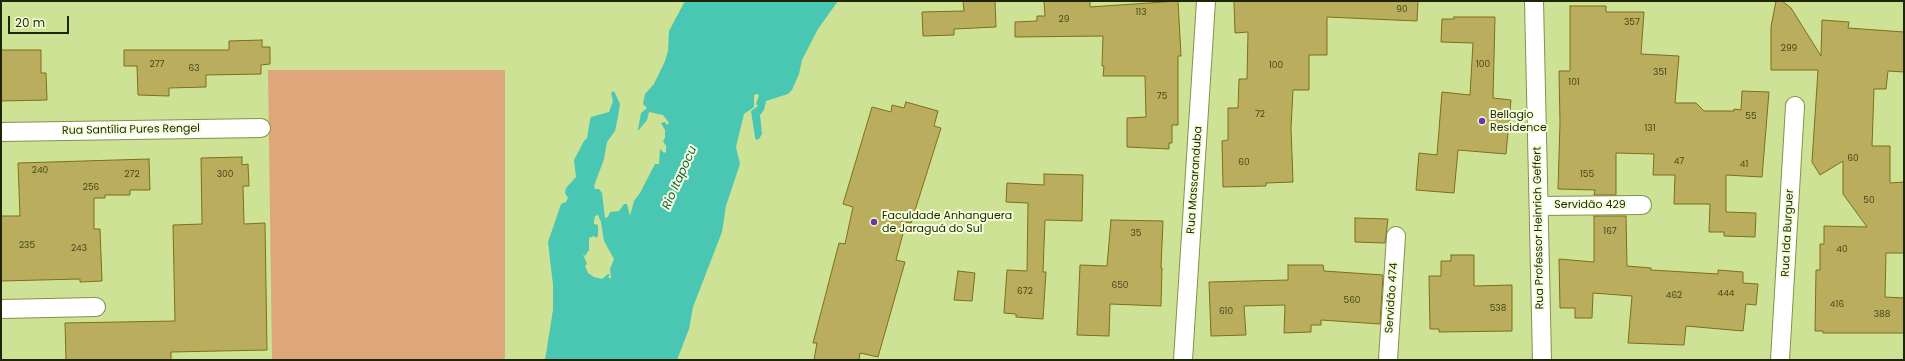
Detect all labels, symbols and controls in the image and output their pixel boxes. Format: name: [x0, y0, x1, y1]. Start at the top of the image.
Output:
house number: 90: [1396, 5, 1408, 15]
scale bar: [10, 8, 71, 34]
house number: 113: [1135, 8, 1147, 18]
text: 20 m: [15, 14, 45, 31]
house number: 29: [1059, 15, 1069, 25]
house number: 357: [1624, 18, 1640, 28]
house number: 299: [1781, 44, 1797, 54]
house number: 277: [149, 60, 165, 70]
house number: 100: [1476, 60, 1490, 70]
house number: 100: [1269, 61, 1283, 71]
house number: 63: [188, 64, 200, 74]
house number: 351: [1653, 68, 1667, 78]
house number: 101: [1568, 78, 1580, 88]
house number: 75: [1157, 92, 1167, 102]
place label: Bellagio Residence: [1490, 108, 1547, 134]
house number: 72: [1255, 110, 1265, 120]
house number: 55: [1745, 112, 1757, 122]
marker: Bellagio Residence: [1477, 116, 1487, 126]
street label: Rua Santília Pures Rengel: [62, 122, 200, 138]
house number: 131: [1644, 124, 1656, 134]
street label: Rua Massaranduba: [1185, 126, 1205, 234]
water label: Rio Itapocu: [660, 144, 700, 212]
street label: Rua Professor Heinrich Geffert: [1531, 146, 1547, 310]
house number: 60: [1847, 154, 1859, 164]
house number: 47: [1674, 157, 1684, 167]
house number: 60: [1238, 158, 1250, 168]
house number: 41: [1740, 160, 1748, 170]
house number: 240: [32, 166, 48, 176]
house number: 272: [124, 170, 140, 180]
house number: 300: [217, 170, 233, 180]
house number: 155: [1580, 170, 1594, 180]
house number: 256: [83, 183, 99, 193]
street label: Rua Ida Burguer: [1779, 189, 1797, 277]
house number: 50: [1863, 196, 1875, 206]
street label: Servidão 429: [1554, 198, 1626, 212]
place label: Faculdade Anhanguera de Jaraguá do Sul: [882, 209, 1012, 235]
marker: Faculdade Anhanguera de Jaraguá do Sul: [869, 217, 879, 227]
house number: 167: [1603, 227, 1617, 237]
house number: 35: [1131, 229, 1141, 239]
house number: 235: [19, 241, 35, 251]
house number: 243: [71, 244, 87, 254]
house number: 40: [1836, 245, 1848, 255]
street label: Servidão 474: [1383, 262, 1401, 334]
house number: 650: [1111, 281, 1129, 291]
house number: 672: [1017, 287, 1033, 297]
house number: 444: [1718, 289, 1734, 299]
house number: 462: [1666, 291, 1682, 301]
house number: 560: [1343, 296, 1361, 306]
house number: 416: [1830, 300, 1844, 310]
house number: 538: [1490, 304, 1506, 314]
house number: 610: [1219, 307, 1233, 317]
house number: 388: [1874, 310, 1890, 320]

